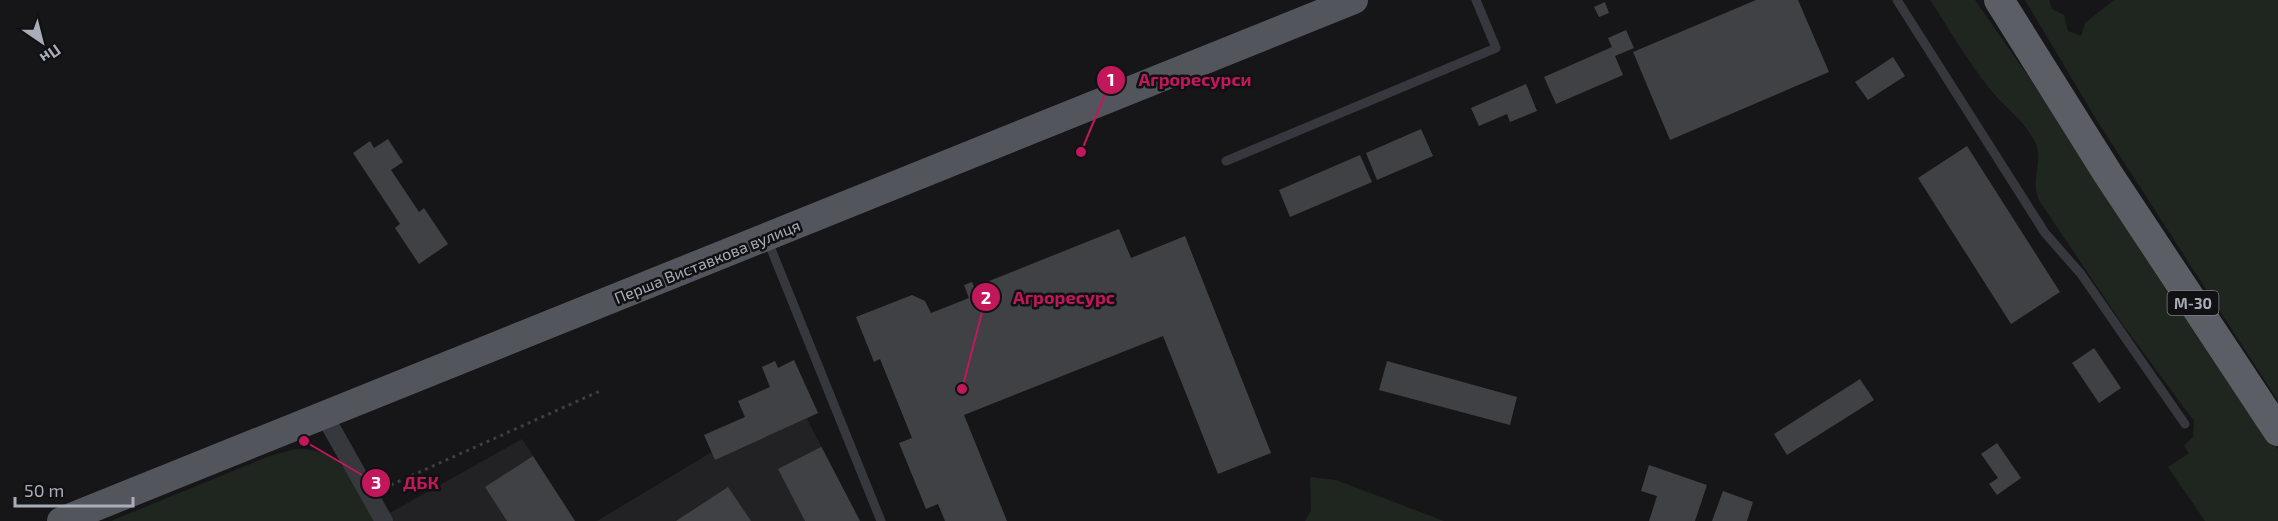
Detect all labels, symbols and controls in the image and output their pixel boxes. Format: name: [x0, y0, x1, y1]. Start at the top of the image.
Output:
north arrow: [12, 12, 72, 72]
text: Пн: [37, 41, 65, 68]
callout: Агроресурси: [1096, 62, 1263, 98]
text: 1: [1107, 68, 1115, 90]
text: Агроресурси: [1138, 68, 1252, 90]
street label: Перша Виставкова вулиця: [611, 215, 803, 308]
callout: Агроресурс: [971, 279, 1127, 315]
text: 2: [981, 286, 991, 308]
text: Агроресурс: [1013, 286, 1115, 308]
road number: М-30: [2168, 291, 2218, 315]
callout: ДБК: [361, 465, 451, 501]
scale bar: [15, 470, 134, 508]
text: 3: [371, 471, 381, 493]
text: ДБК: [403, 471, 439, 493]
text: 50 m: [24, 479, 64, 501]

